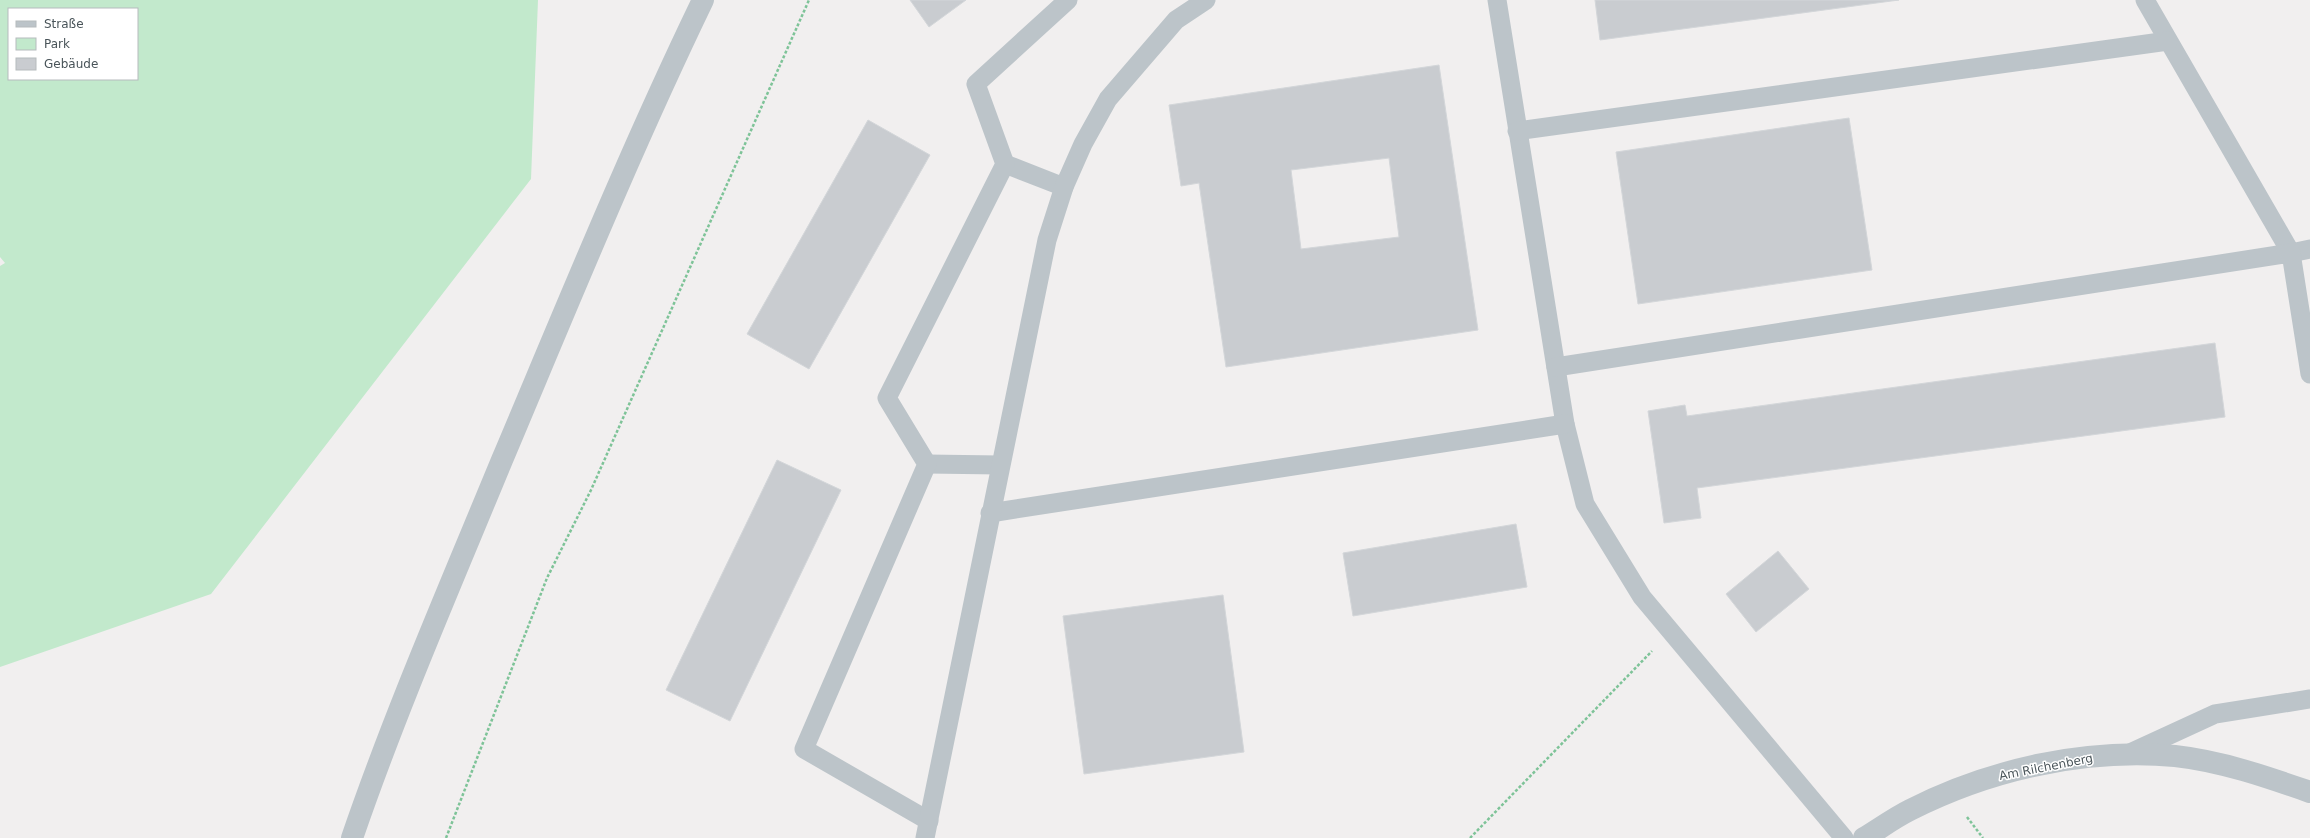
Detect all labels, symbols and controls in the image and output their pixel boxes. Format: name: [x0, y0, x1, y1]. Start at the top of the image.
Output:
legend: [8, 8, 138, 80]
text: Straße: [44, 17, 84, 31]
text: Park: [44, 37, 70, 51]
text: Gebäude: [44, 57, 98, 71]
street label: Am Rilchenberg: [1998, 751, 2094, 783]

